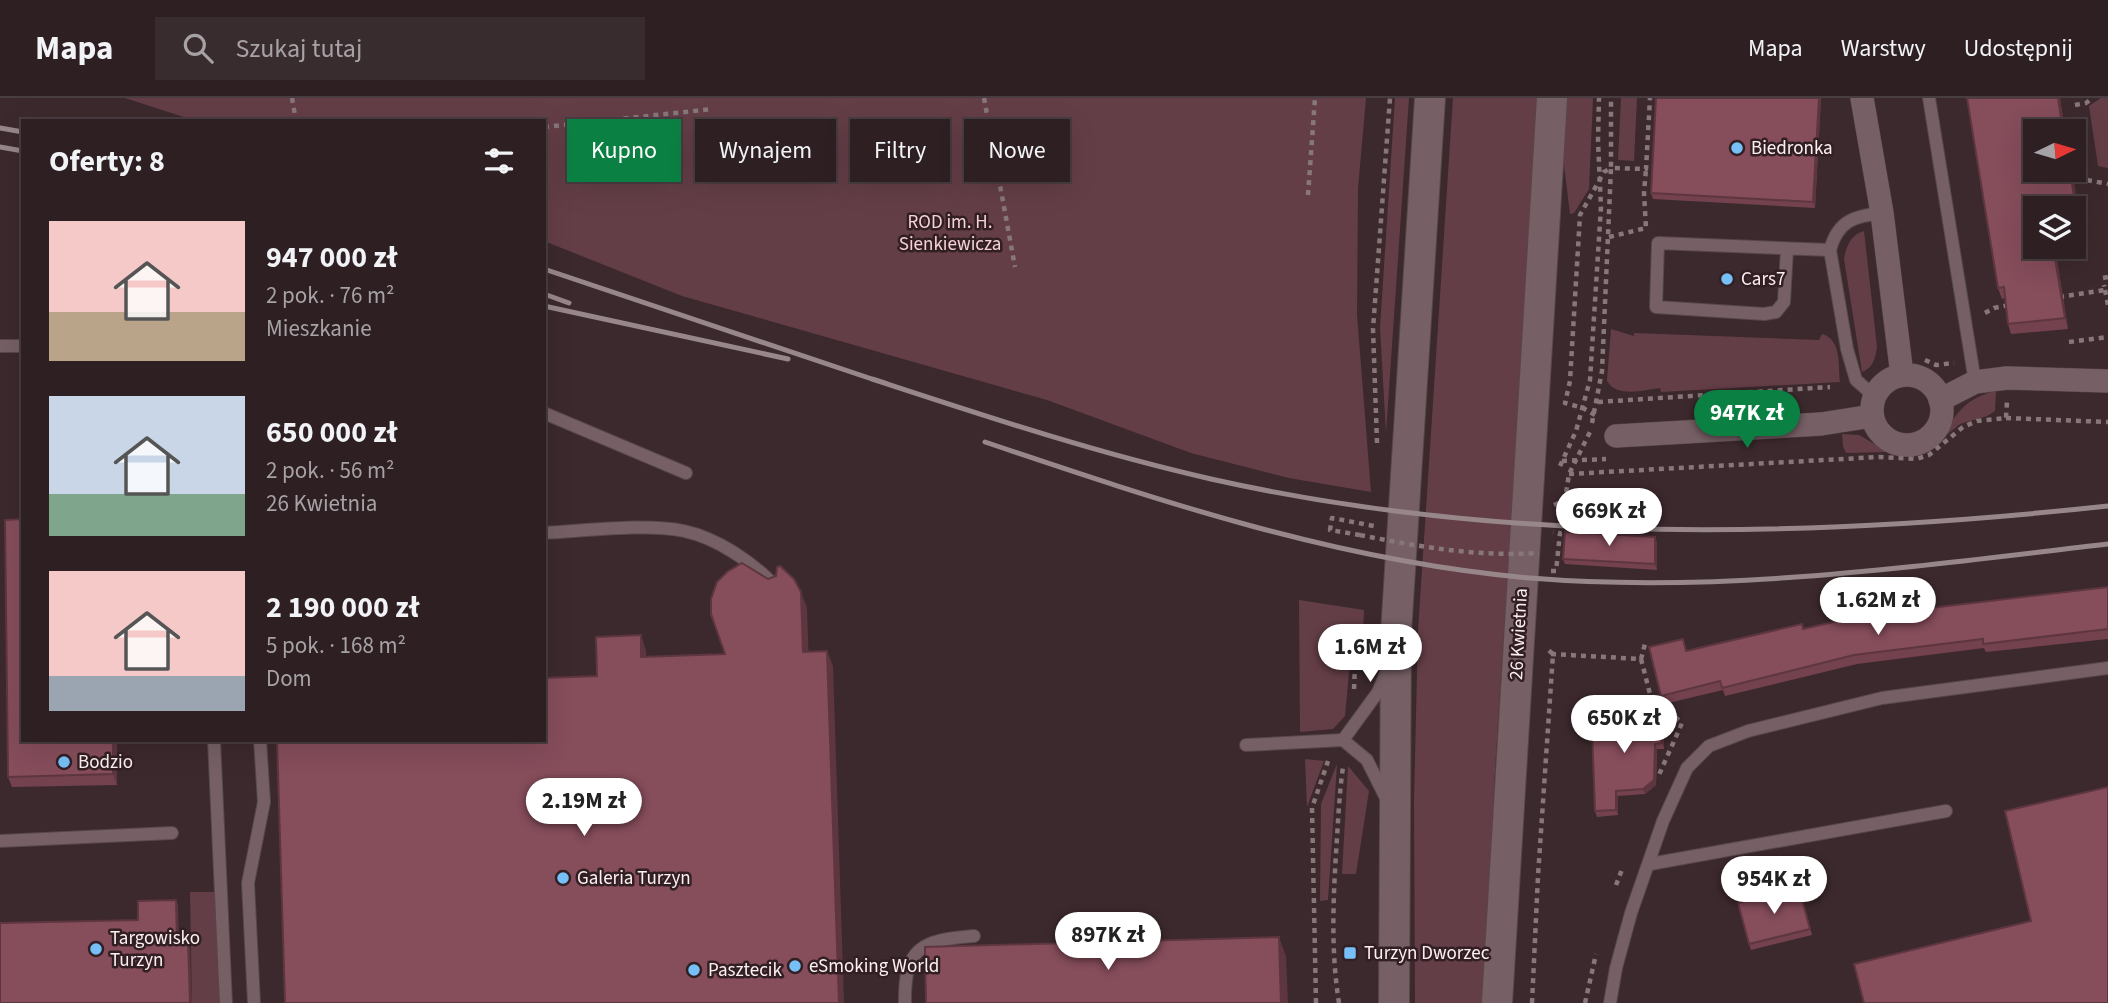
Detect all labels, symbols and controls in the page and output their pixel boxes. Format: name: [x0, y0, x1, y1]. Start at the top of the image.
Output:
search box: [155, 17, 645, 80]
text: Mapa: [35, 25, 113, 72]
icon: search: [179, 29, 217, 67]
text: Szukaj tutaj: [235, 30, 362, 67]
text: Mapa: [1748, 31, 1803, 66]
text: Warstwy: [1841, 31, 1926, 66]
text: Udostępnij: [1964, 31, 2073, 66]
chip: Kupno: [567, 119, 681, 182]
chip: Wynajem: [695, 119, 836, 182]
chip: Filtry: [850, 119, 950, 182]
chip: Nowe: [964, 119, 1070, 182]
north arrow: [2023, 119, 2086, 182]
map controls: [2023, 119, 2086, 259]
place label: Biedronka: [1751, 135, 1833, 162]
text: Oferty: 8: [49, 140, 165, 183]
marker: Biedronka: [1729, 140, 1745, 156]
icon: filters: [480, 142, 518, 180]
button: layers: [2023, 196, 2086, 259]
park label: ROD im. H. Sienkiewicza: [899, 209, 1001, 258]
text: 947 000 zł: [266, 236, 398, 279]
icon: home: [105, 249, 189, 333]
place label: Cars7: [1741, 266, 1785, 293]
marker: Cars7: [1719, 271, 1735, 287]
text: 2 pok. · 76 m²: [266, 279, 395, 312]
text: Mieszkanie: [266, 312, 372, 345]
pin: 947K zł: [1682, 390, 1812, 450]
text: 947K zł: [1710, 396, 1784, 429]
text: 650 000 zł: [266, 411, 398, 454]
icon: home: [105, 424, 189, 508]
text: 2 pok. · 56 m²: [266, 454, 395, 487]
text: 26 Kwietnia: [266, 487, 377, 520]
pin: 669K zł: [1544, 489, 1674, 548]
text: 669K zł: [1572, 494, 1646, 527]
pin: 1.62M zł: [1806, 578, 1950, 637]
text: 1.62M zł: [1836, 583, 1920, 616]
text: 2 190 000 zł: [266, 586, 419, 629]
street label: 26 Kwietnia: [1503, 587, 1535, 681]
icon: home: [105, 599, 189, 683]
pin: 1.6M zł: [1305, 624, 1435, 684]
text: 5 pok. · 168 m²: [266, 629, 406, 662]
text: 1.6M zł: [1334, 630, 1406, 663]
text: Dom: [266, 662, 312, 695]
pin: 650K zł: [1559, 696, 1689, 755]
text: 650K zł: [1587, 701, 1661, 734]
place label: Bodzio: [78, 749, 133, 776]
marker: Bodzio: [56, 754, 72, 770]
pin: 2.19M zł: [512, 778, 656, 838]
text: 2.19M zł: [542, 784, 626, 817]
pin: 954K zł: [1709, 856, 1839, 916]
text: 954K zł: [1737, 862, 1811, 895]
place label: Galeria Turzyn: [577, 865, 691, 892]
marker: Galeria Turzyn: [555, 870, 571, 886]
pin: 897K zł: [1043, 912, 1173, 972]
text: 897K zł: [1071, 918, 1145, 951]
place label: Targowisko Turzyn: [110, 925, 200, 974]
place label: Turzyn Dworzec: [1364, 940, 1490, 967]
marker: Targowisko Turzyn: [88, 941, 104, 957]
marker: Turzyn Dworzec: [1342, 945, 1358, 961]
place label: eSmoking World: [809, 953, 939, 980]
place label: Pasztecik: [708, 957, 782, 984]
marker: eSmoking World: [787, 958, 803, 974]
marker: Pasztecik: [686, 962, 702, 978]

